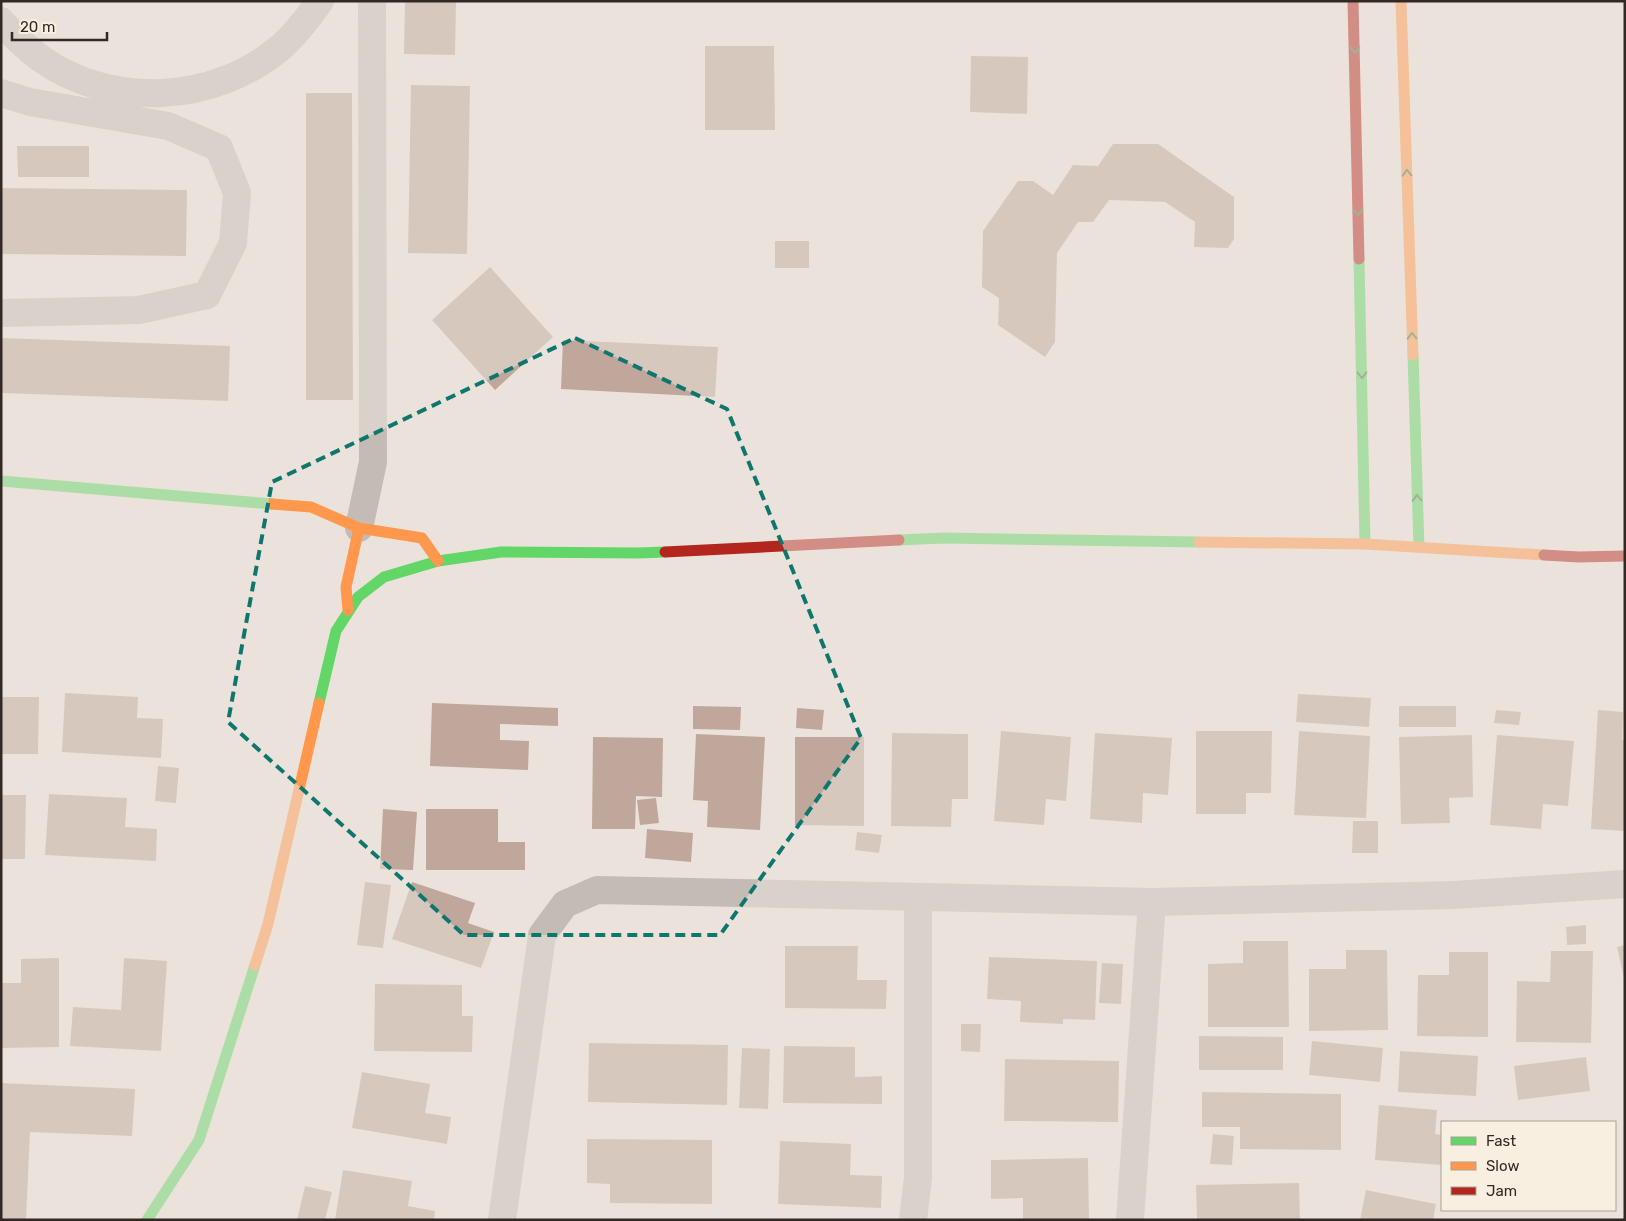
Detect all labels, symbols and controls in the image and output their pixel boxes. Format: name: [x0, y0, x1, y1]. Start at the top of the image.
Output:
scale bar: [12, 10, 108, 42]
text: 20 m: [20, 18, 55, 36]
one-way arrow: [1350, 46, 1360, 54]
one-way arrow: [1402, 169, 1413, 177]
one-way arrow: [1353, 209, 1364, 217]
one-way arrow: [1407, 332, 1417, 340]
one-way arrow: [1357, 372, 1367, 379]
one-way arrow: [1412, 494, 1422, 502]
legend: [1441, 1121, 1616, 1211]
text: Fast: [1486, 1132, 1516, 1150]
text: Slow: [1486, 1157, 1519, 1175]
text: Jam: [1486, 1182, 1517, 1200]

